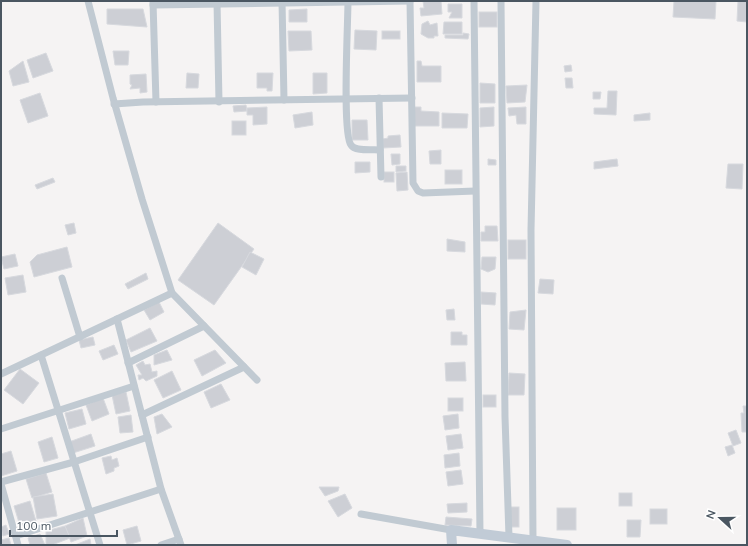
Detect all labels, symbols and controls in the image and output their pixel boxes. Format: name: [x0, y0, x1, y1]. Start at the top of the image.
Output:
north arrow: [700, 498, 740, 538]
text: N: [703, 508, 719, 521]
scale bar: [10, 512, 117, 538]
text: 100 m: [16, 518, 51, 533]

